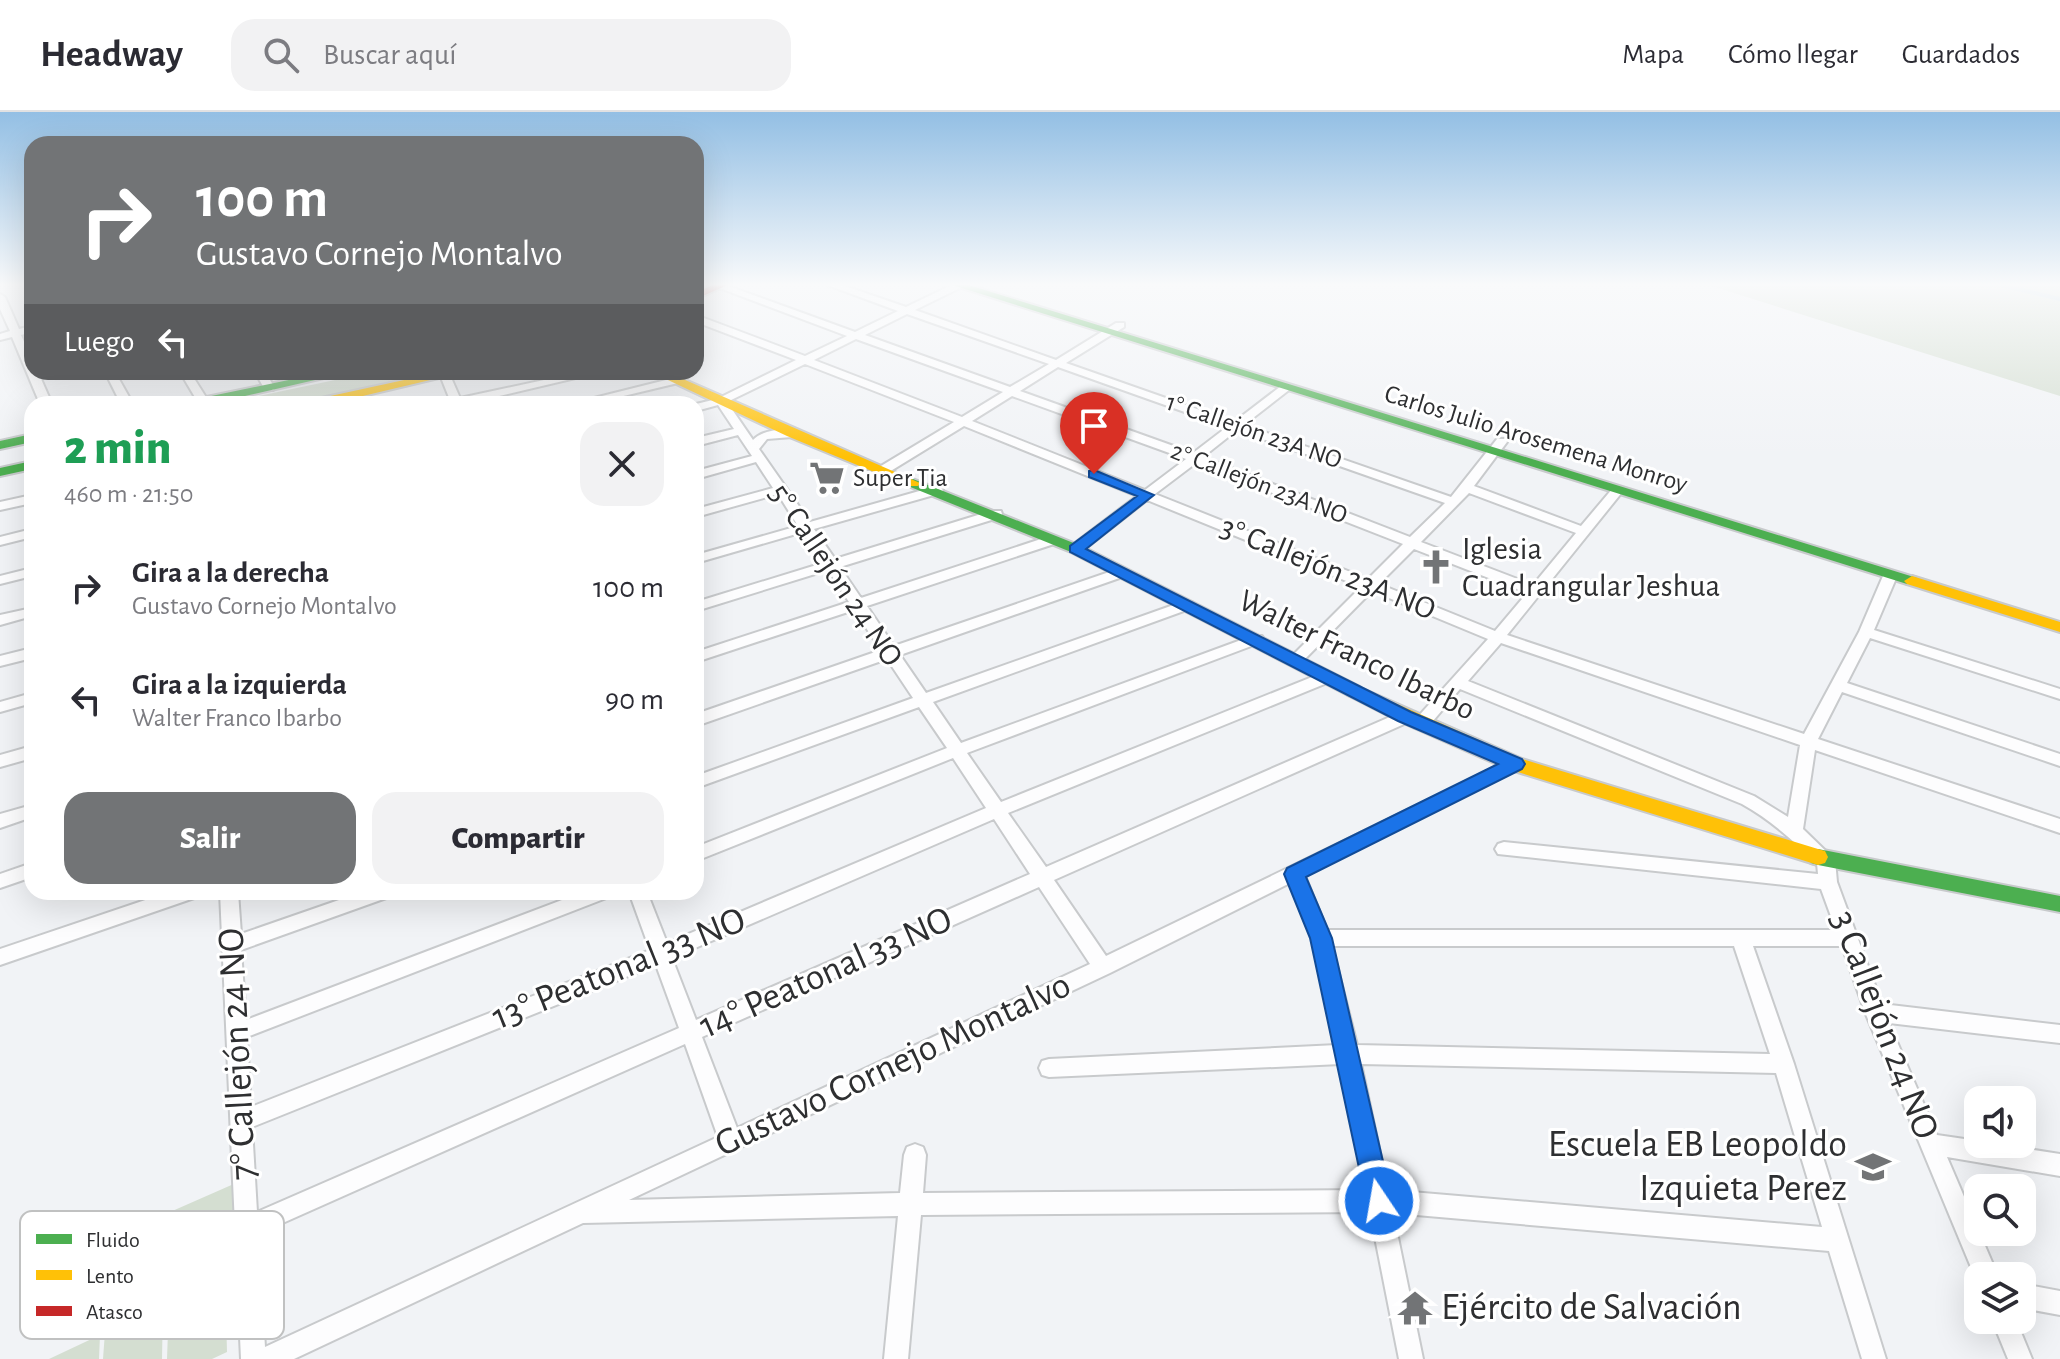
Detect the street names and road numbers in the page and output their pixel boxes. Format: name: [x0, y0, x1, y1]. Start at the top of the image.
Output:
street label: Carlos Julio Arosemena Monroy: [1381, 380, 1691, 498]
street label: 1° Callejón 23A NO: [1163, 389, 1345, 473]
street label: 2° Callejón 23A NO: [1167, 437, 1351, 529]
street label: 5° Callejón 24 NO: [763, 478, 909, 672]
street label: 3° Callejón 23A NO: [1216, 510, 1440, 626]
street label: Walter Franco Ibarbo: [1234, 584, 1480, 726]
street label: 14° Peatonal 33 NO: [694, 900, 958, 1046]
street label: 13° Peatonal 33 NO: [487, 901, 751, 1037]
street label: 3 Callejón 24 NO: [1823, 906, 1945, 1144]
street label: 7° Callejón 24 NO: [212, 927, 264, 1181]
street label: Gustavo Cornejo Montalvo: [710, 966, 1076, 1164]

